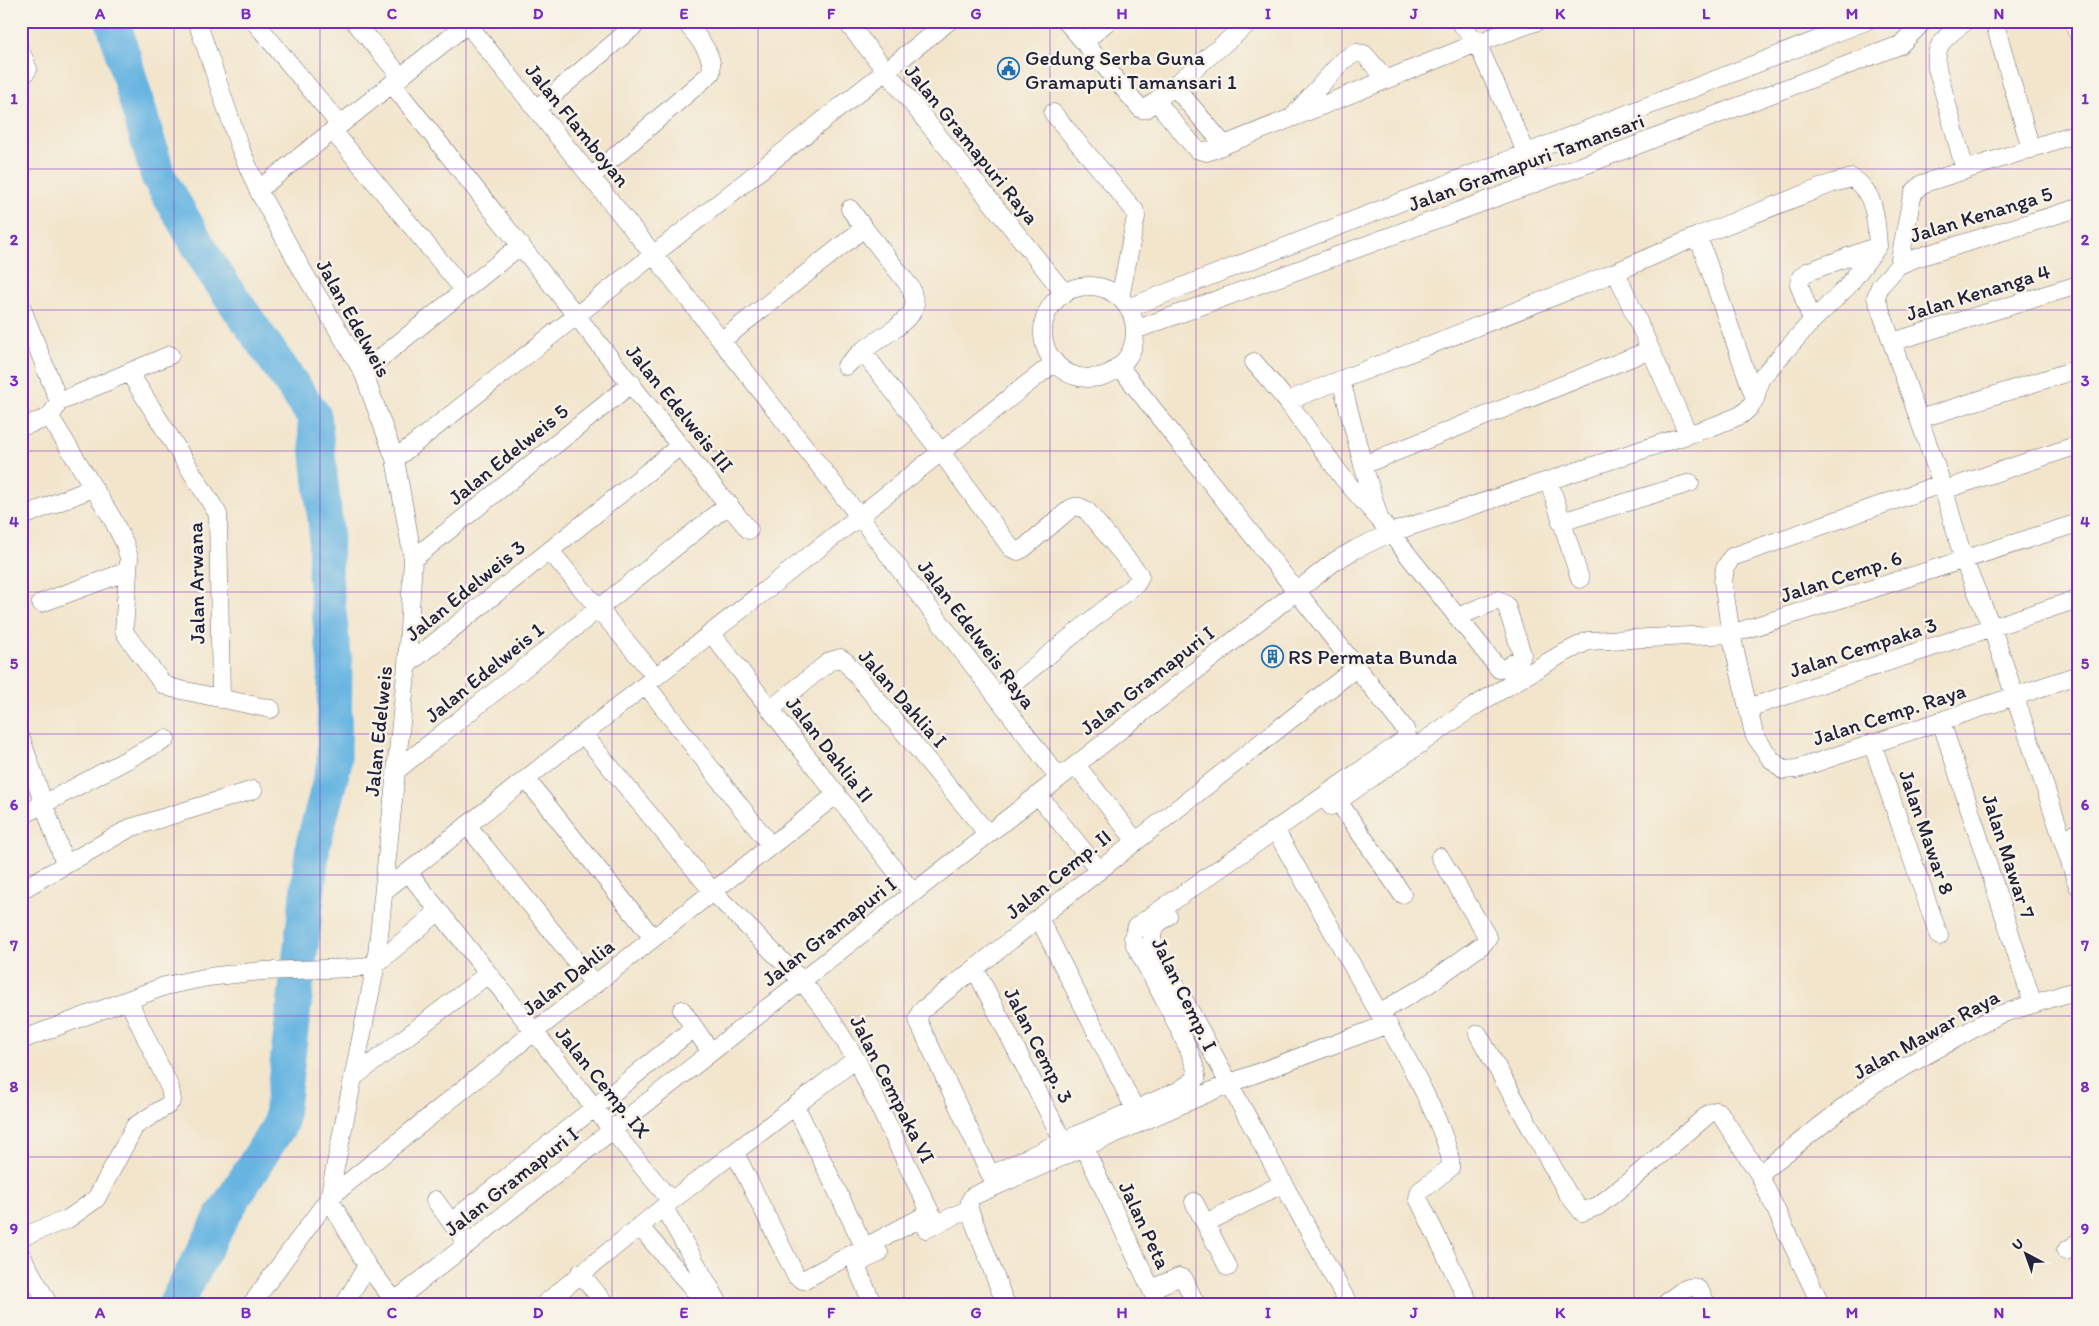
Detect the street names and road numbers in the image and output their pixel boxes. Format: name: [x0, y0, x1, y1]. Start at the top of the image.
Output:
street label: Jalan Flamboyan: [520, 58, 636, 192]
street label: Jalan Gramapuri Raya: [900, 59, 1044, 229]
street label: Jalan Gramapuri Tamansari: [1405, 108, 1647, 216]
street label: Jalan Kenanga 5: [1907, 180, 2055, 248]
street label: Jalan Edelweis: [311, 255, 397, 381]
street label: Jalan Kenanga 4: [1903, 258, 2053, 326]
street label: Jalan Edelweis III: [621, 339, 739, 477]
street label: Jalan Edelweis 5: [443, 398, 573, 510]
street label: Jalan Arwana: [182, 522, 210, 644]
street label: Jalan Edelweis 3: [400, 534, 530, 646]
street label: Jalan Cemp. 6: [1777, 545, 1905, 607]
street label: Jalan Edelweis Raya: [913, 555, 1041, 714]
street label: Jalan Cempaka 3: [1786, 611, 1940, 683]
street label: Jalan Edelweis 1: [420, 616, 549, 728]
street label: Jalan Gramapuri I: [1075, 620, 1219, 740]
street label: Jalan Dahlia I: [853, 644, 953, 752]
street label: Jalan Edelweis: [359, 664, 397, 798]
street label: Jalan Cemp. Raya: [1809, 677, 1969, 751]
street label: Jalan Dahlia II: [781, 691, 879, 807]
street label: Jalan Mawar 8: [1894, 766, 1960, 898]
street label: Jalan Mawar 7: [1977, 791, 2041, 921]
street label: Jalan Cemp. II: [1000, 824, 1116, 924]
street label: Jalan Gramapuri I: [757, 871, 901, 991]
street label: Jalan Dahlia: [517, 933, 619, 1021]
street label: Jalan Cemp. I: [1147, 933, 1223, 1055]
street label: Jalan Cemp. 3: [999, 983, 1079, 1107]
street label: Jalan Mawar Raya: [1849, 983, 2003, 1084]
street label: Jalan Cempaka VI: [845, 1011, 941, 1167]
street label: Jalan Cemp. IX: [550, 1021, 656, 1143]
street label: Jalan Gramapuri I: [439, 1121, 583, 1241]
street label: Jalan Peta: [1114, 1177, 1176, 1273]

